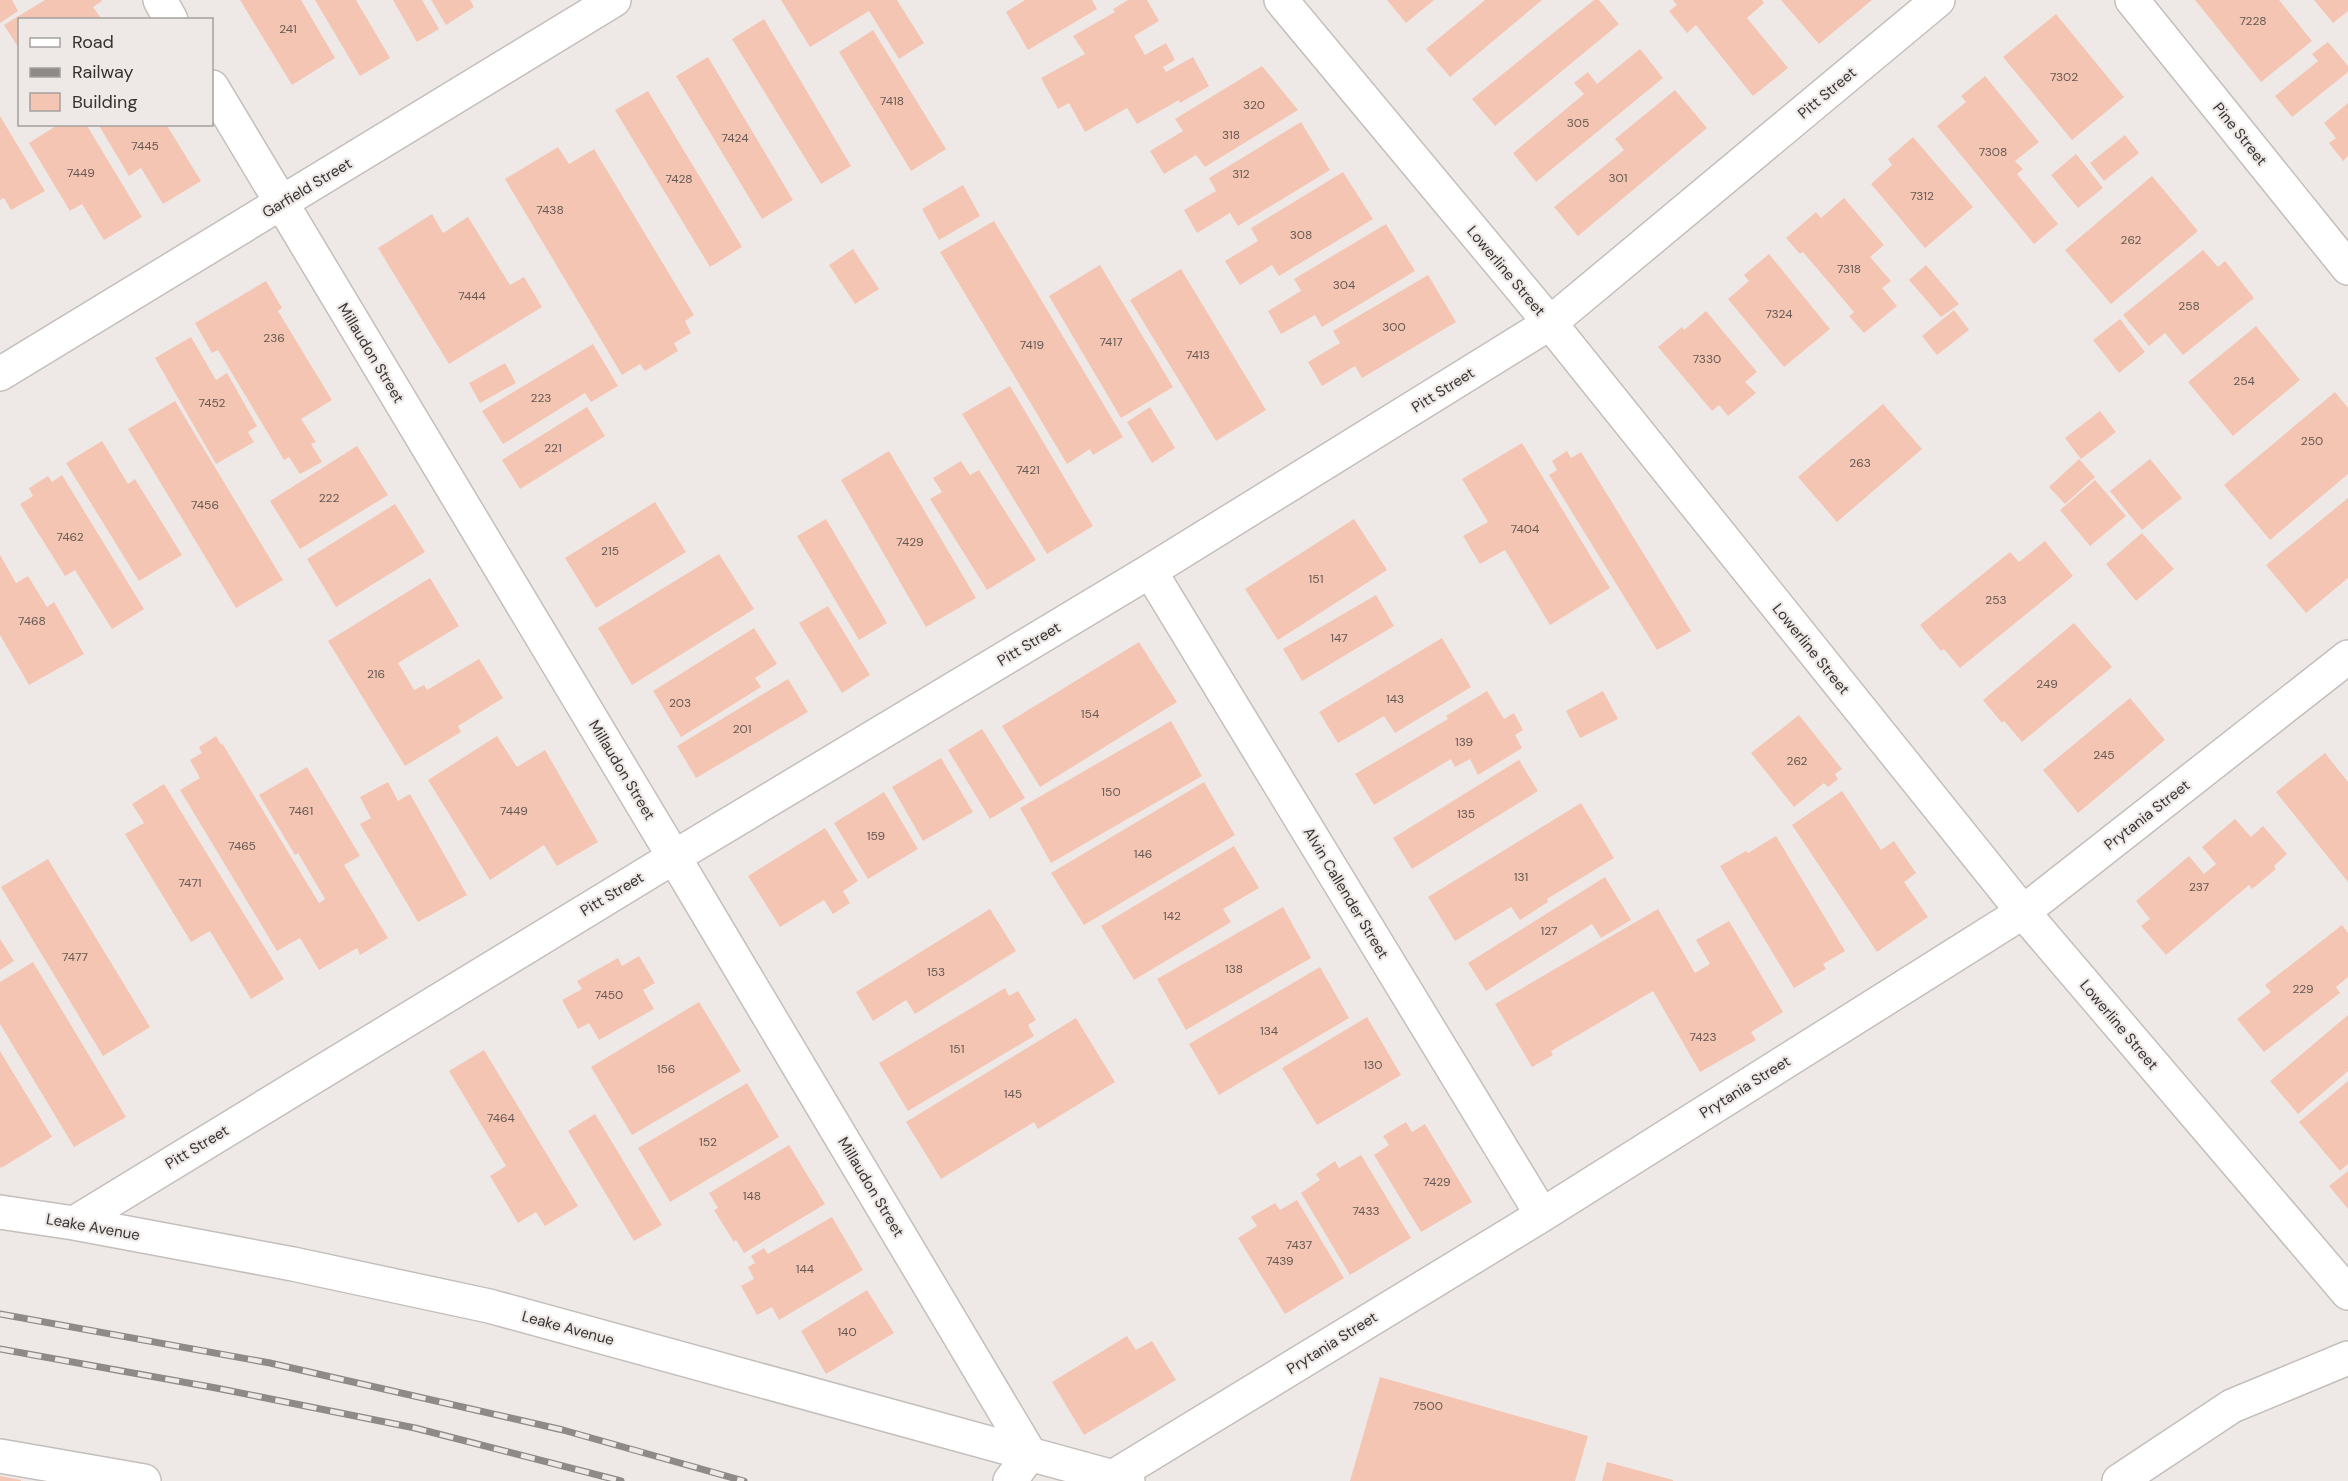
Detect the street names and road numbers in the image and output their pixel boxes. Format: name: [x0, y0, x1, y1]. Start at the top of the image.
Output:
street label: Pitt Street: [1794, 63, 1861, 123]
street label: Pine Street: [2208, 98, 2272, 170]
street label: Garfield Street: [258, 153, 356, 223]
street label: Lowerline Street: [1462, 222, 1550, 320]
street label: Millaudon Street: [333, 299, 409, 407]
street label: Pitt Street: [1408, 363, 1478, 417]
street label: Lowerline Street: [1768, 599, 1854, 699]
street label: Pitt Street: [994, 617, 1064, 671]
street label: Millaudon Street: [584, 716, 660, 824]
street label: Prytania Street: [2100, 775, 2194, 855]
street label: Alvin Callender Street: [1299, 824, 1393, 963]
street label: Pitt Street: [577, 867, 647, 921]
street label: Lowerline Street: [2075, 976, 2163, 1074]
street label: Prytania Street: [1696, 1051, 1794, 1123]
street label: Pitt Street: [162, 1120, 232, 1174]
street label: Millaudon Street: [833, 1133, 909, 1241]
street label: Leake Avenue: [45, 1209, 141, 1245]
street label: Leake Avenue: [520, 1306, 616, 1350]
street label: Prytania Street: [1283, 1307, 1381, 1379]

